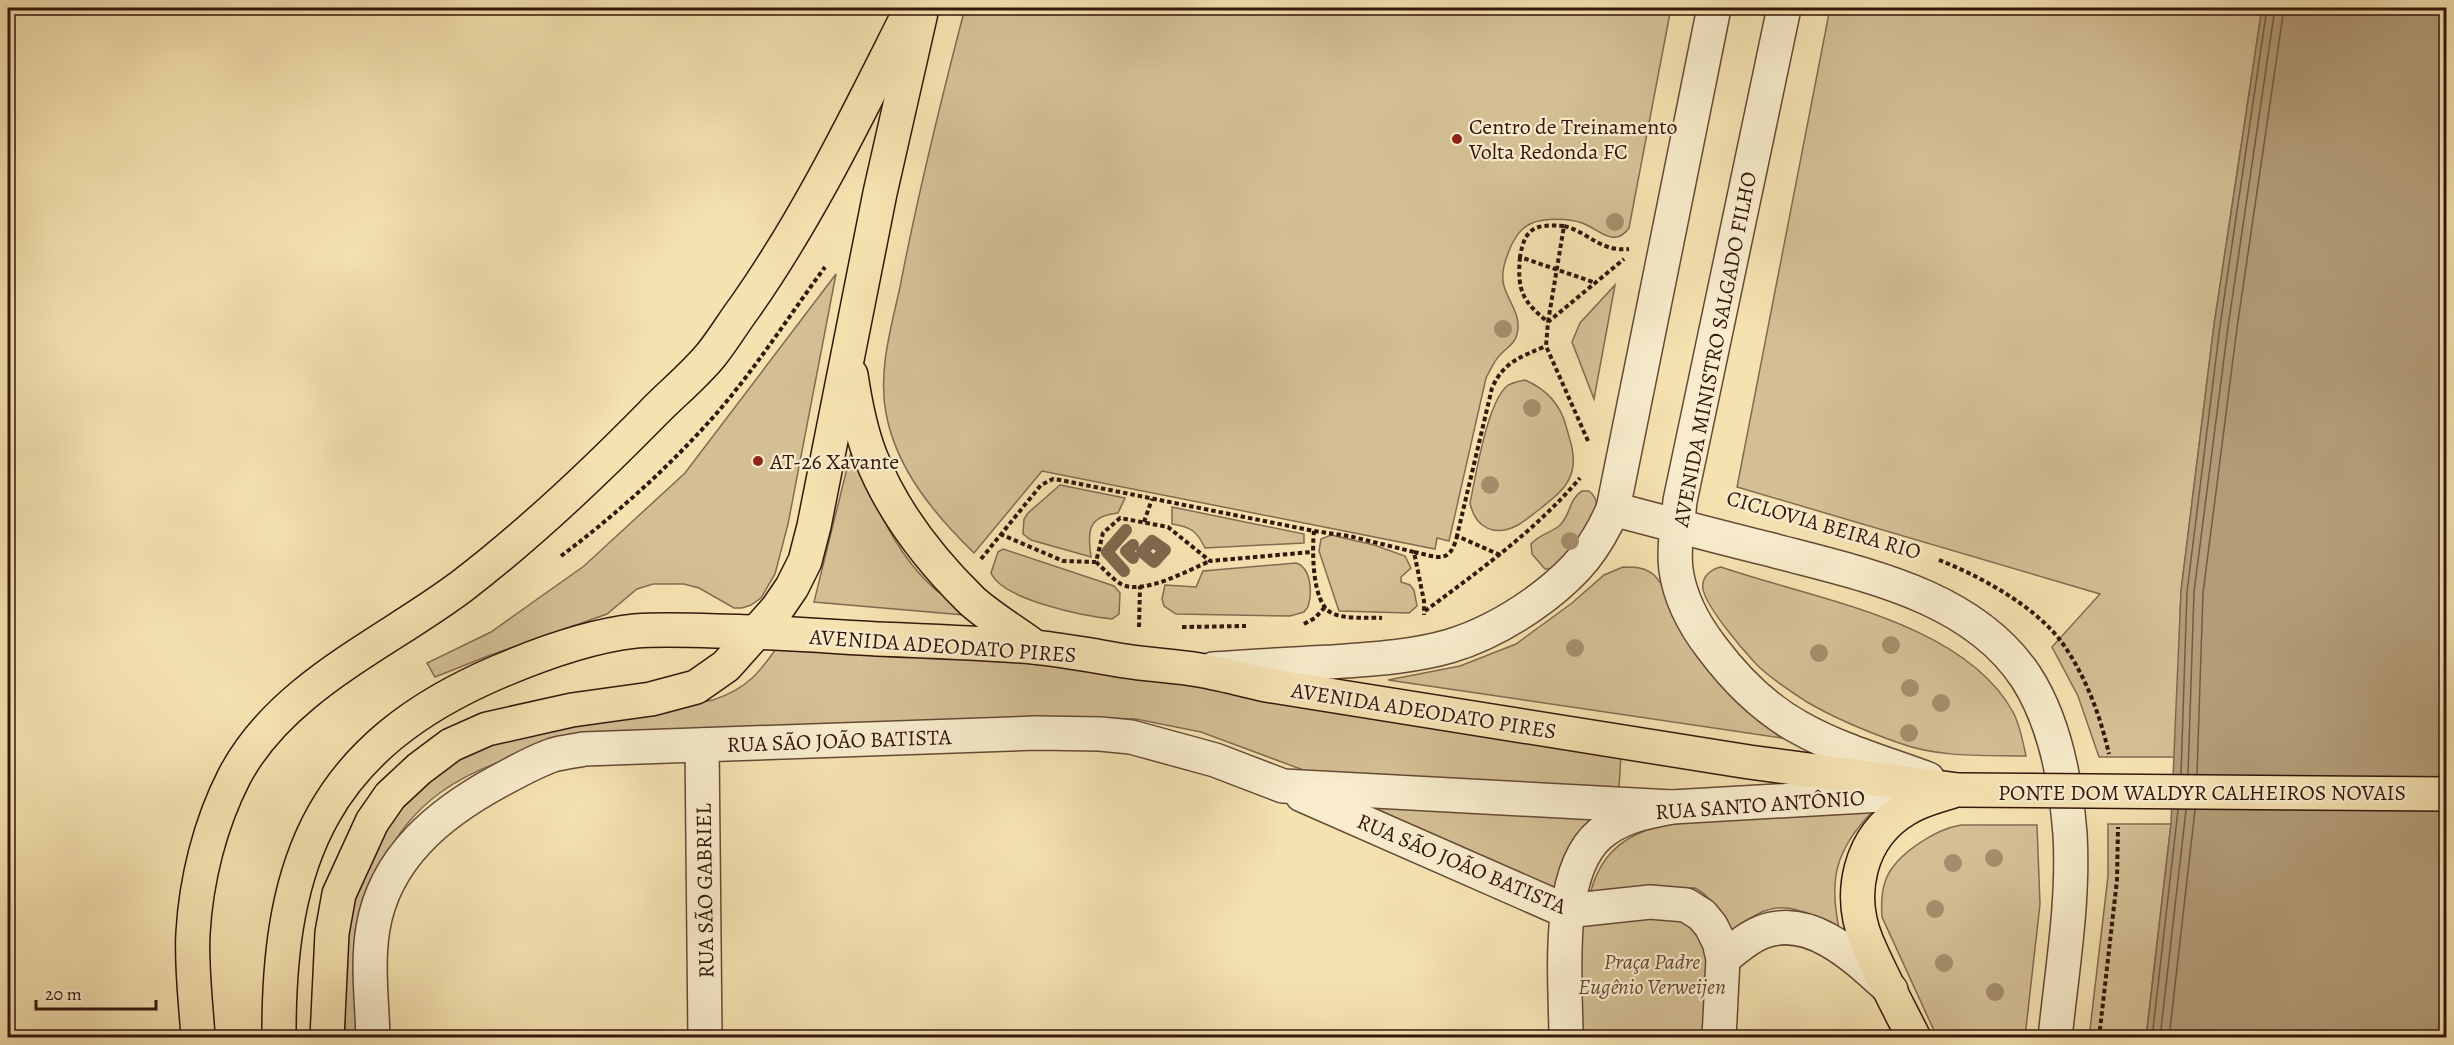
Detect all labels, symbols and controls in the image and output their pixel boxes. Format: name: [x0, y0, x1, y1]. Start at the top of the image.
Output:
place label: Centro de Treinamento Volta Redonda FC: [1468, 112, 1677, 167]
marker: Centro de Treinamento Volta Redonda FC: [1450, 132, 1464, 146]
street label: AVENIDA MINISTRO SALGADO FILHO: [1666, 169, 1764, 530]
place label: AT-26 Xavante: [769, 447, 899, 477]
marker: AT-26 Xavante: [751, 454, 765, 468]
street label: CICLOVIA BEIRA RIO: [1723, 483, 1924, 567]
street label: AVENIDA ADEODATO PIRES: [807, 622, 1078, 670]
street label: AVENIDA ADEODATO PIRES: [1288, 675, 1558, 747]
street label: RUA SÃO JOÃO BATISTA: [726, 722, 953, 760]
street label: PONTE DOM WALDYR CALHEIROS NOVAIS: [1998, 778, 2406, 808]
street label: RUA SANTO ANTÔNIO: [1654, 783, 1866, 827]
street label: RUA SÃO GABRIEL: [688, 802, 722, 979]
street label: RUA SÃO JOÃO BATISTA: [1352, 806, 1572, 922]
park label: Praça Padre Eugênio Verweijen: [1578, 947, 1726, 1002]
scale bar: [36, 973, 156, 1011]
text: 20 m: [45, 982, 82, 1006]

